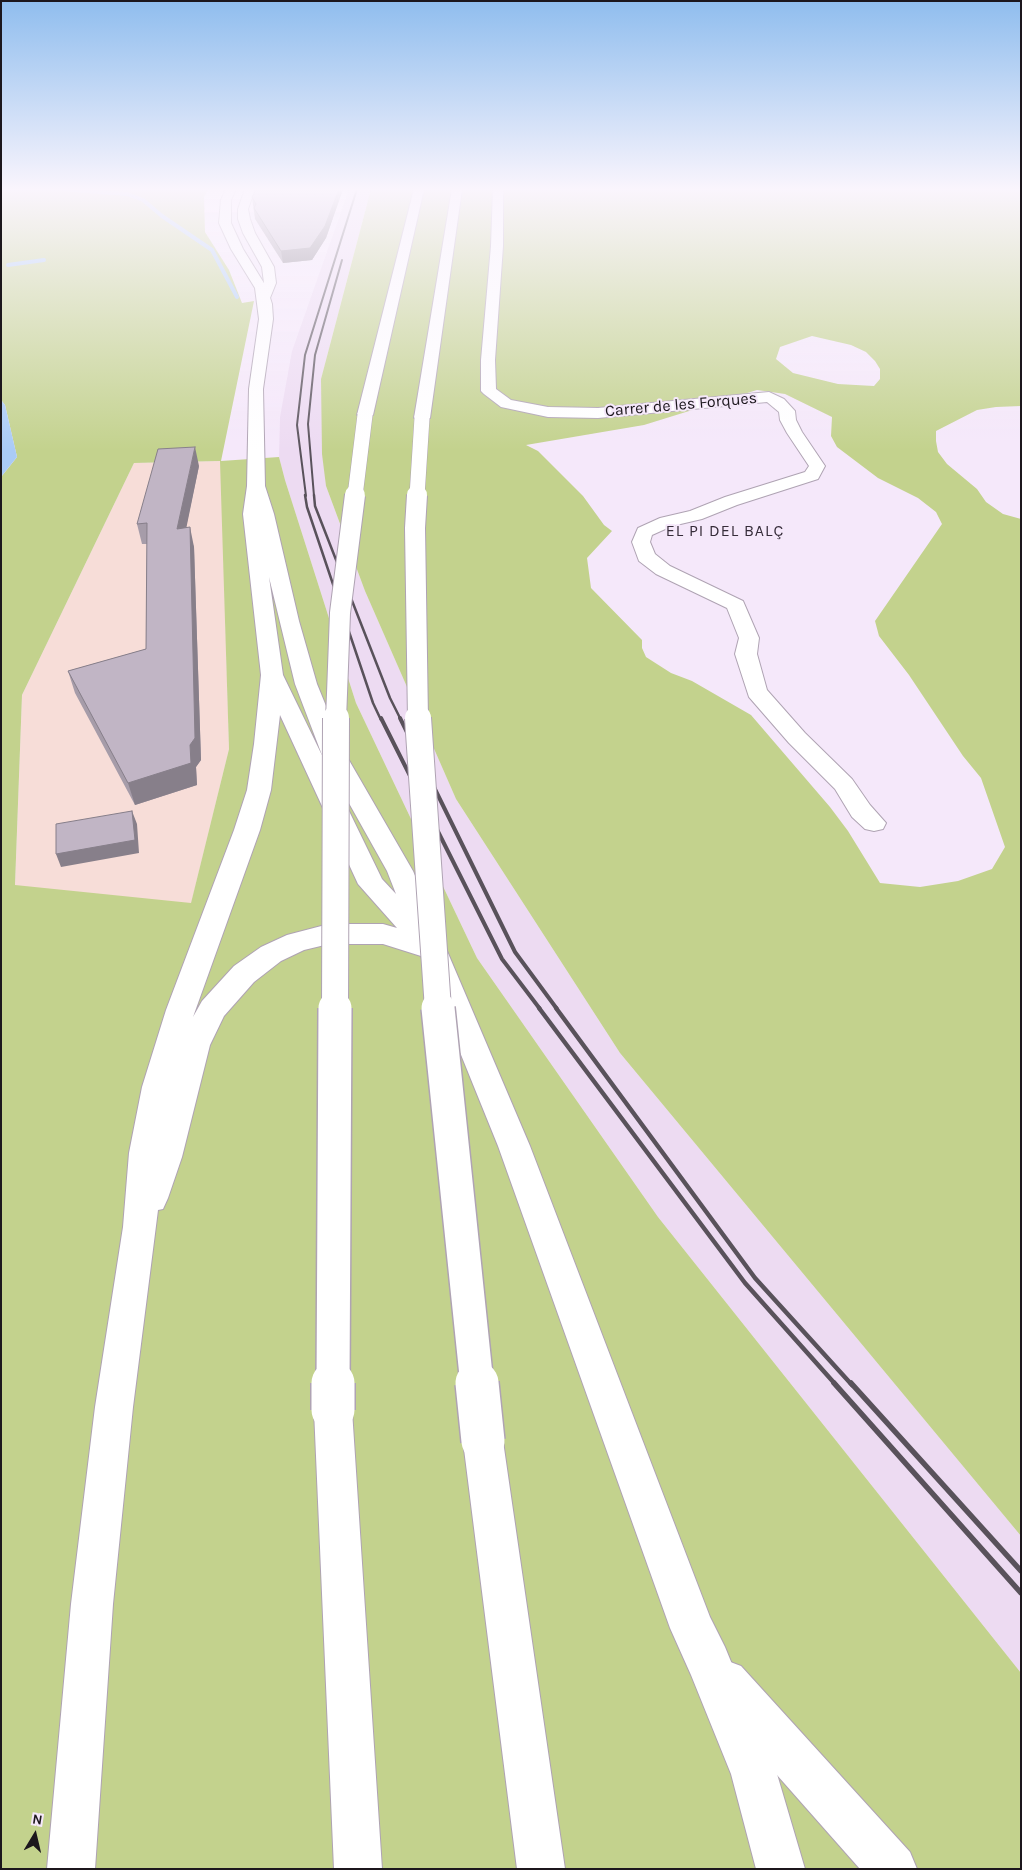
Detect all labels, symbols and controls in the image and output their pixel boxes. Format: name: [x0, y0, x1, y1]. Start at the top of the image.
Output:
street label: Carrer de les Forques: [604, 389, 758, 421]
district label: EL PI DEL BALÇ: [664, 521, 786, 541]
north arrow: [10, 1810, 60, 1860]
text: N: [31, 1811, 44, 1829]

